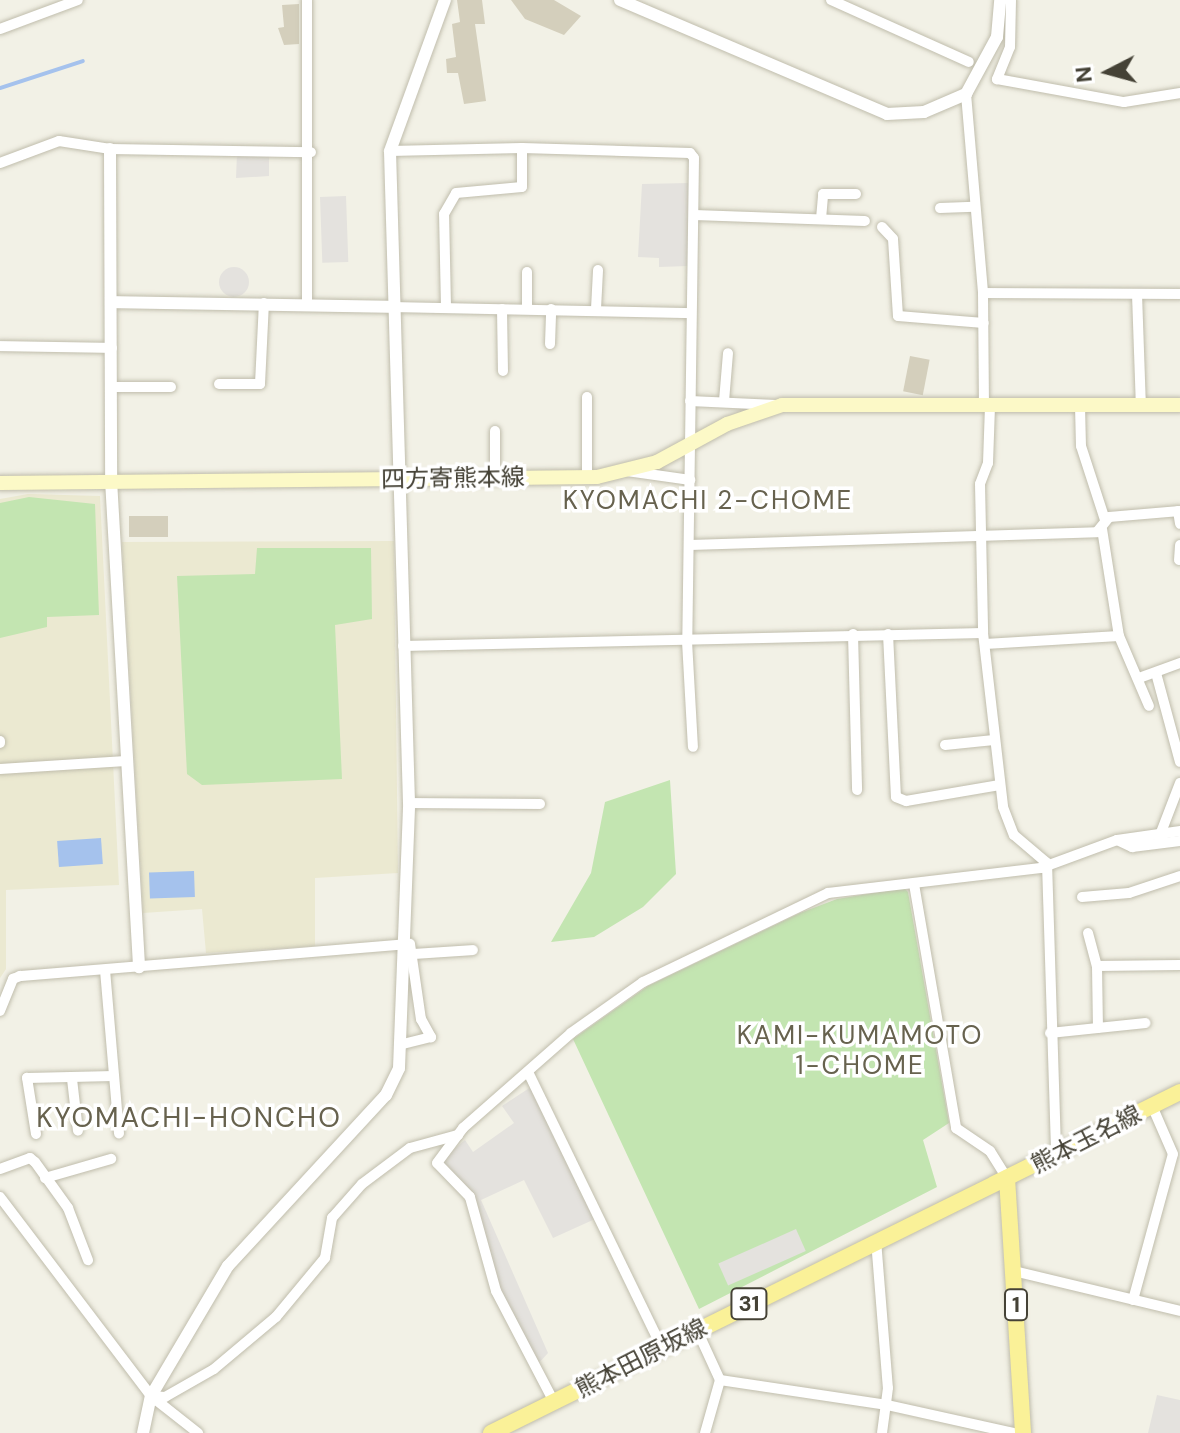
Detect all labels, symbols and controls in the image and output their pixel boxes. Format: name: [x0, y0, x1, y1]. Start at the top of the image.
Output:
north arrow: [1068, 32, 1148, 112]
text: N: [1068, 65, 1099, 84]
street label: 四方寄熊本線: [381, 462, 525, 494]
district label: KYOMACHI 2-CHOME: [563, 485, 853, 517]
district label: KAMI-KUMAMOTO 1-CHOME: [737, 1020, 983, 1082]
street label: 熊本玉名線: [1026, 1099, 1146, 1179]
district label: KYOMACHI-HONCHO: [36, 1101, 342, 1135]
road number: 31: [729, 1286, 769, 1322]
road number: 1: [1002, 1287, 1030, 1323]
street label: 熊本田原坂線: [570, 1312, 712, 1404]

